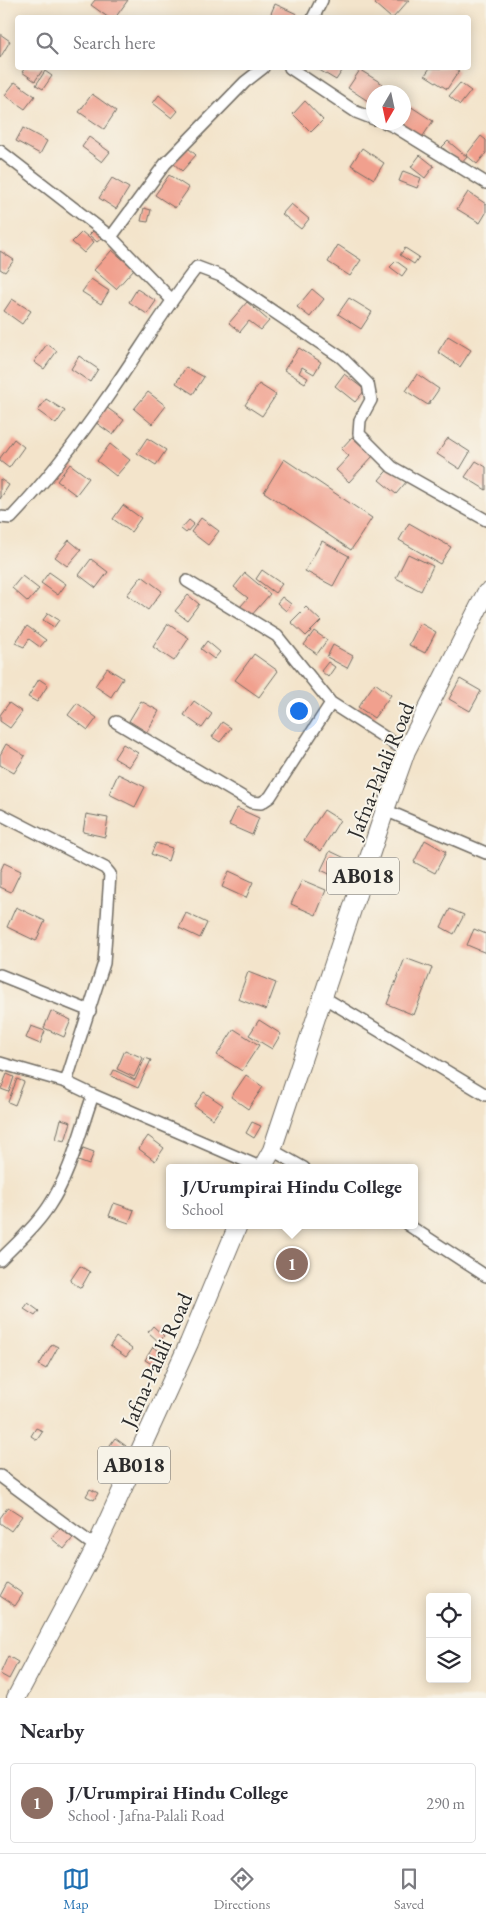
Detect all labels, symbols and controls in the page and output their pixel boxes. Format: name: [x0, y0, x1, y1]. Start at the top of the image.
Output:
search box: [15, 15, 471, 70]
icon: search: [33, 29, 61, 57]
text: Search here: [73, 30, 155, 55]
north arrow: [366, 85, 411, 130]
street label: Jafna-Palali Road: [339, 697, 421, 845]
your location: [286, 698, 312, 724]
road number: AB018: [327, 858, 399, 894]
popup: [166, 1164, 418, 1229]
text: J/Urumpirai Hindu College: [182, 1174, 402, 1199]
text: School: [182, 1199, 224, 1220]
pin: 1: [276, 1245, 308, 1283]
street label: Jafna-Palali Road: [113, 1287, 199, 1434]
road number: AB018: [98, 1446, 170, 1484]
map controls: [426, 1593, 471, 1683]
button: locate: [426, 1593, 471, 1638]
button: layers: [426, 1638, 471, 1683]
text: Nearby: [20, 1717, 84, 1744]
text: J/Urumpirai Hindu College: [68, 1780, 288, 1805]
text: 1: [33, 1793, 41, 1814]
text: 290 m: [426, 1793, 465, 1814]
text: School · Jafna-Palali Road: [68, 1805, 224, 1826]
tab: Map: [62, 1865, 90, 1913]
tab: Directions: [214, 1865, 270, 1913]
tab: Saved: [394, 1865, 424, 1913]

